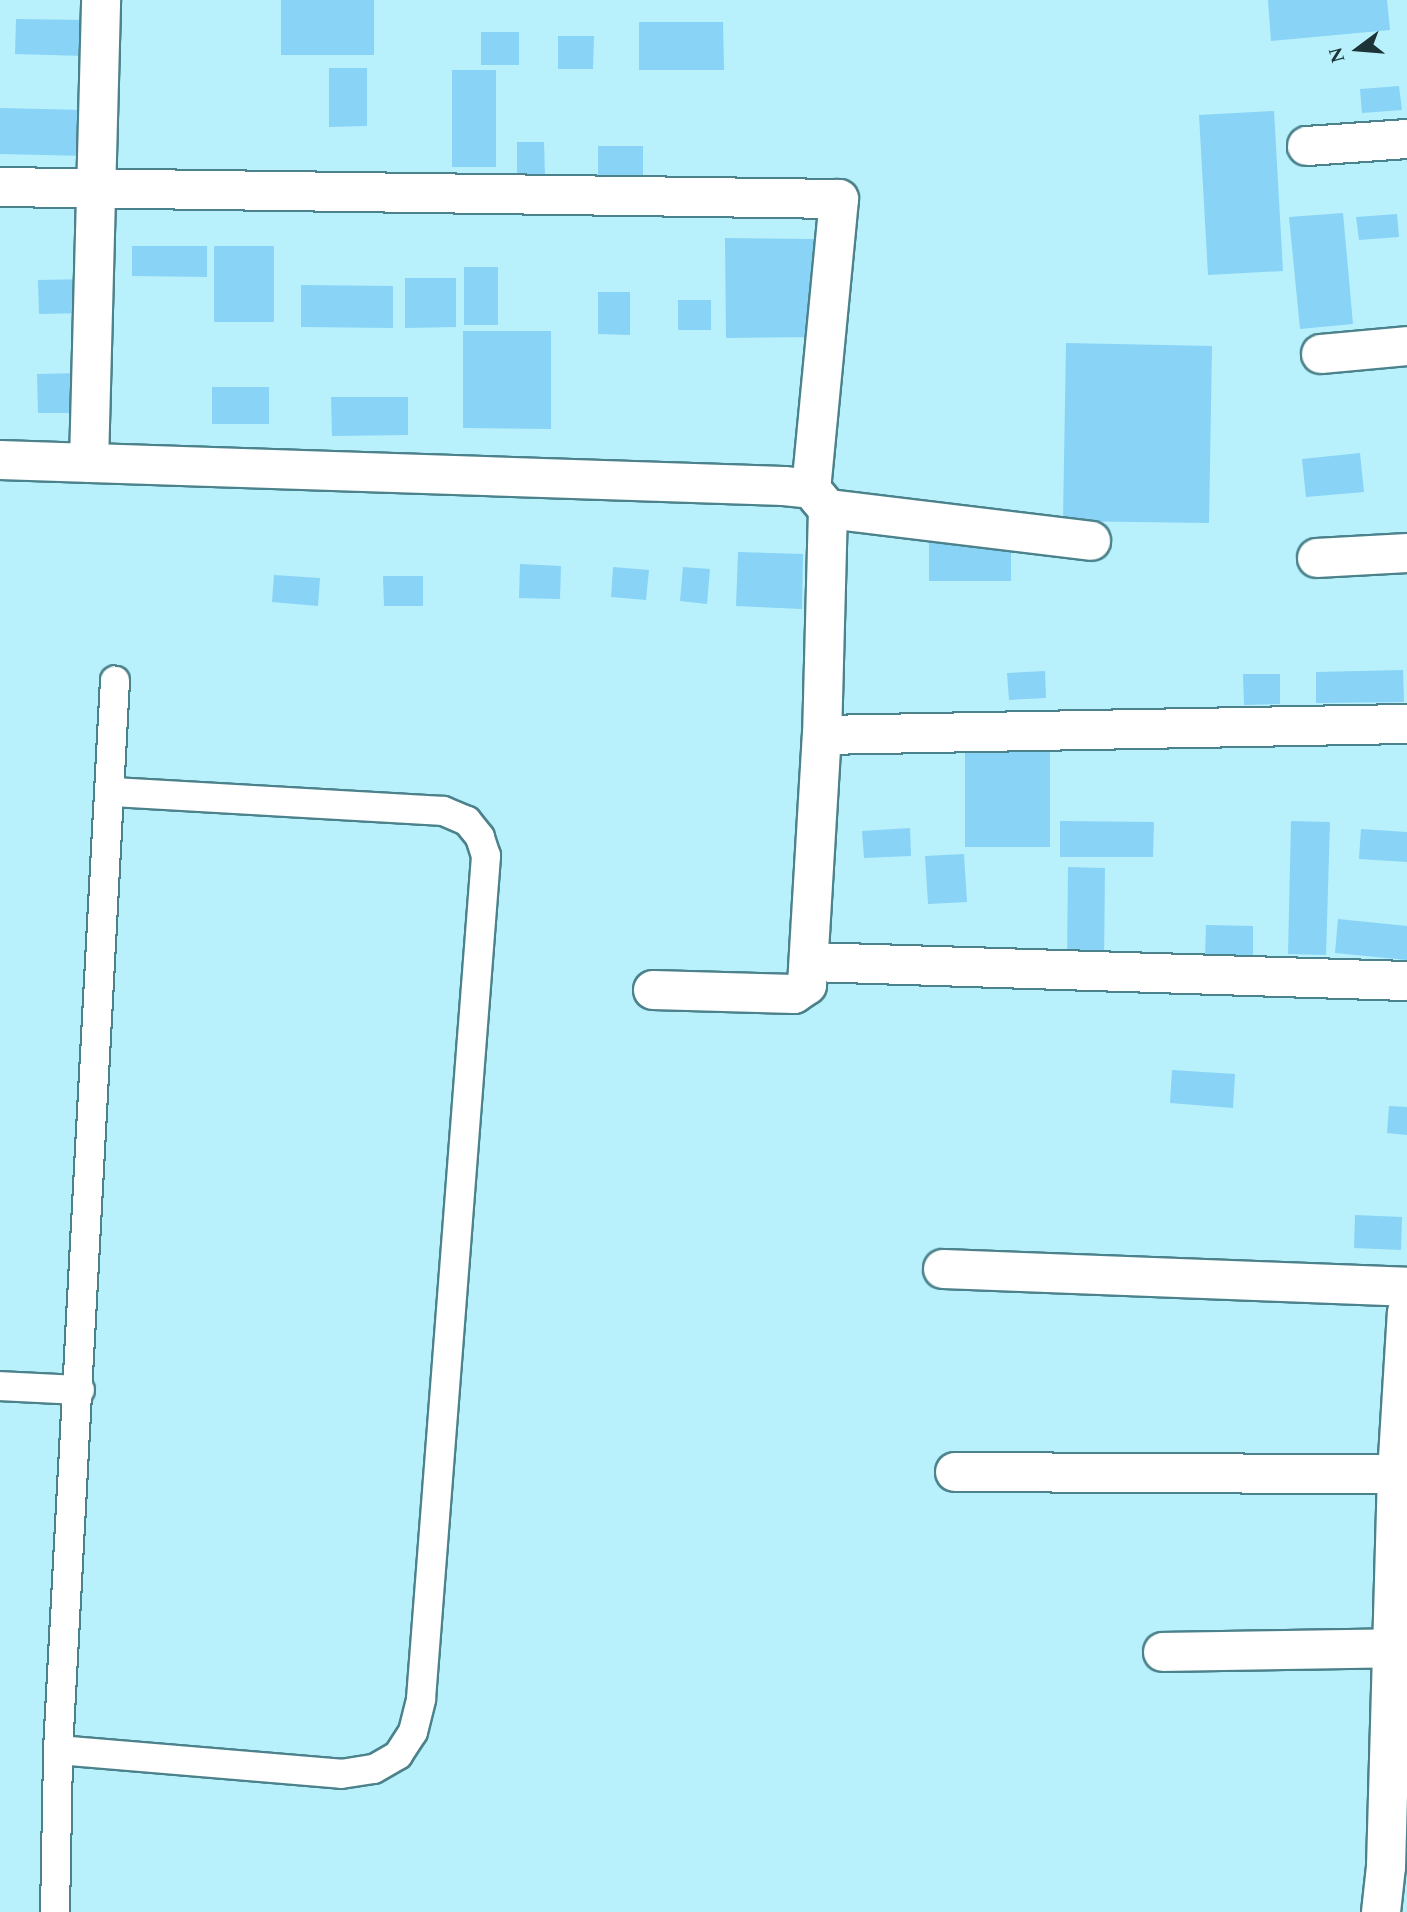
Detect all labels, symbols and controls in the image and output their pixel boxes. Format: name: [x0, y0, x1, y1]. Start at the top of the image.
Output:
north arrow: [1323, 14, 1393, 84]
text: N: [1321, 43, 1353, 66]

